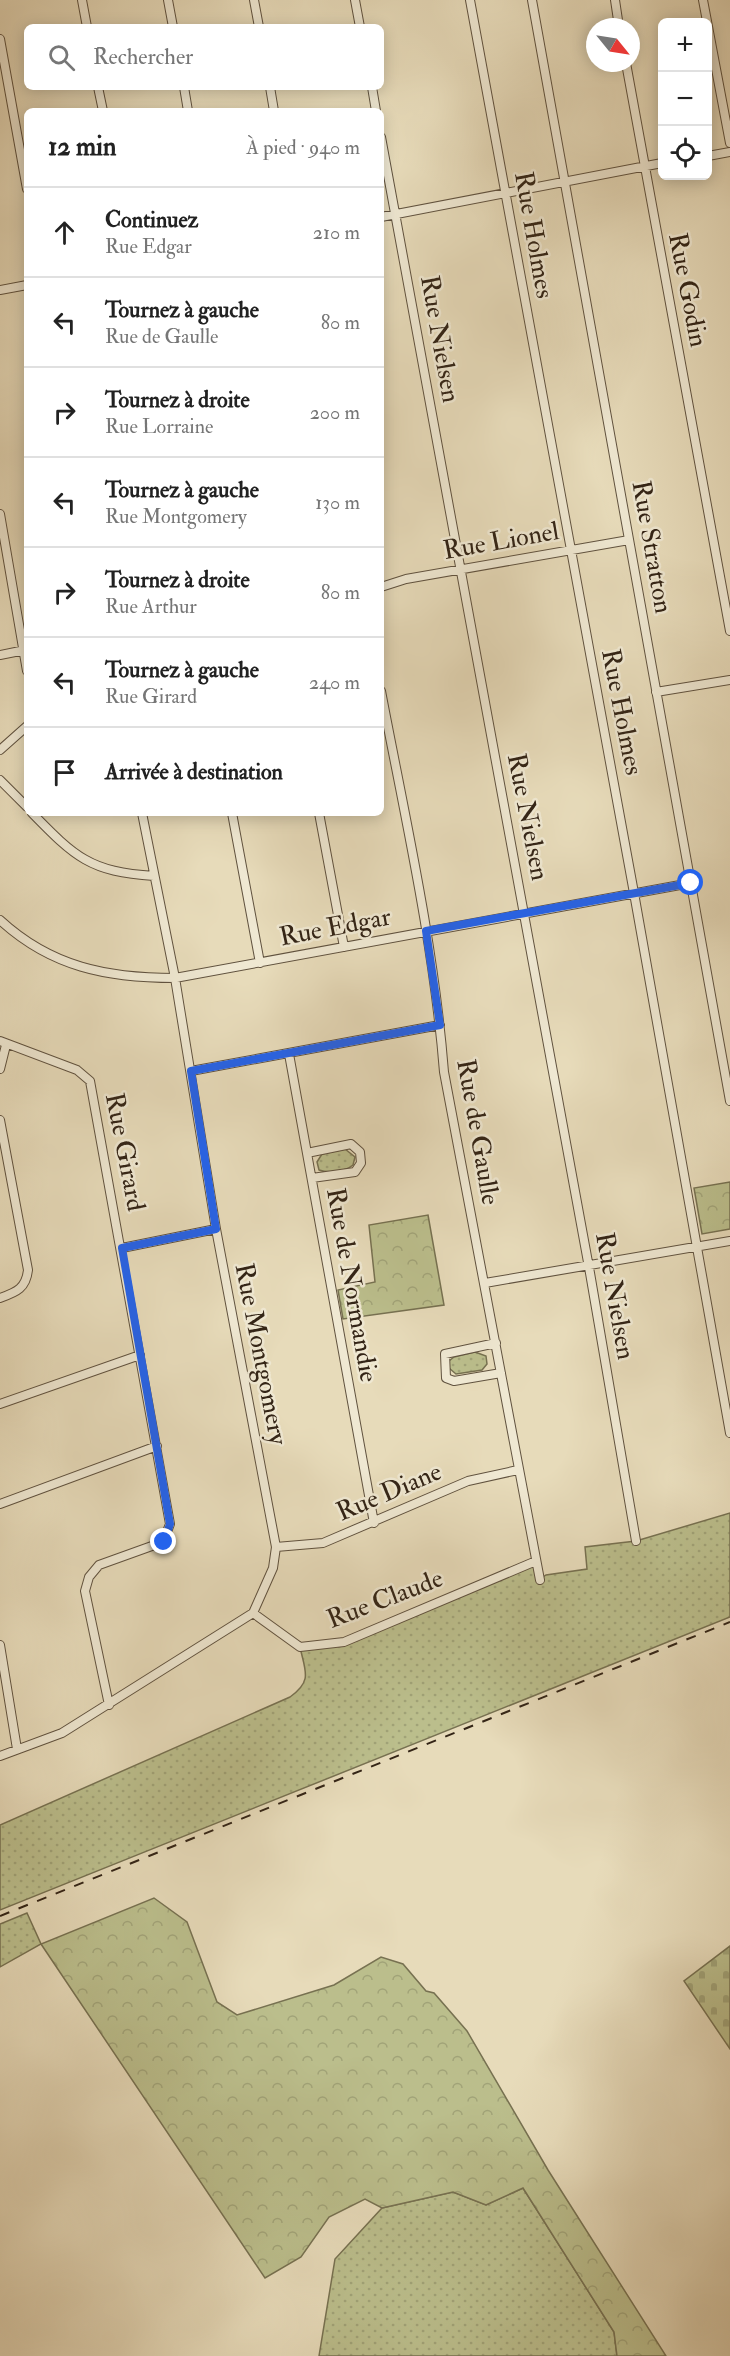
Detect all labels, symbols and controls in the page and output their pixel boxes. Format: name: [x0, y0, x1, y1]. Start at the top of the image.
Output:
north arrow: [586, 18, 640, 72]
map controls: [658, 18, 712, 180]
button: +: [658, 18, 712, 72]
search box: [24, 24, 384, 90]
icon: search: [45, 41, 78, 74]
text: Rechercher: [93, 43, 193, 71]
button: −: [658, 72, 712, 126]
button: locate: [658, 126, 712, 180]
text: 12 min: [48, 131, 116, 163]
text: À pied · 940 m: [246, 135, 360, 160]
street label: Rue Holmes: [507, 169, 561, 301]
text: Continuez: [105, 206, 198, 234]
icon: ahead: [48, 216, 81, 249]
text: 210 m: [313, 220, 360, 245]
street label: Rue Godin: [661, 230, 715, 350]
text: Rue Edgar: [105, 234, 192, 259]
street label: Rue Nielsen: [413, 273, 467, 405]
text: Tournez à gauche: [105, 296, 259, 324]
icon: left: [48, 306, 81, 339]
text: 80 m: [321, 310, 360, 335]
text: Rue de Gaulle: [105, 324, 218, 349]
text: Tournez à droite: [105, 386, 250, 414]
icon: right: [48, 396, 81, 429]
text: 200 m: [310, 400, 360, 425]
text: Rue Lorraine: [105, 414, 213, 439]
text: Tournez à gauche: [105, 476, 259, 504]
street label: Rue Stratton: [625, 478, 679, 616]
icon: left: [48, 486, 81, 519]
text: 130 m: [315, 490, 360, 515]
text: Rue Montgomery: [105, 504, 247, 529]
street label: Rue Lionel: [441, 515, 562, 567]
text: Tournez à droite: [105, 566, 250, 594]
icon: right: [48, 576, 81, 609]
text: 80 m: [321, 580, 360, 605]
text: Rue Arthur: [105, 594, 197, 619]
street label: Rue Holmes: [594, 646, 650, 778]
text: Tournez à gauche: [105, 656, 259, 684]
icon: left: [48, 666, 81, 699]
text: 240 m: [309, 670, 360, 695]
text: Rue Girard: [105, 684, 197, 709]
street label: Rue Nielsen: [500, 751, 556, 883]
icon: arrive: [48, 756, 81, 789]
text: Arrivée à destination: [105, 758, 283, 786]
route start: [677, 869, 703, 895]
street label: Rue Edgar: [277, 900, 394, 953]
street label: Rue de Gaulle: [449, 1057, 507, 1207]
street label: Rue Girard: [98, 1090, 152, 1214]
street label: Rue de Normandie: [319, 1185, 385, 1385]
street label: Rue Nielsen: [588, 1230, 642, 1362]
street label: Rue Montgomery: [228, 1260, 294, 1448]
street label: Rue Diane: [332, 1455, 447, 1528]
route end: [150, 1528, 176, 1554]
street label: Rue Claude: [322, 1562, 448, 1636]

